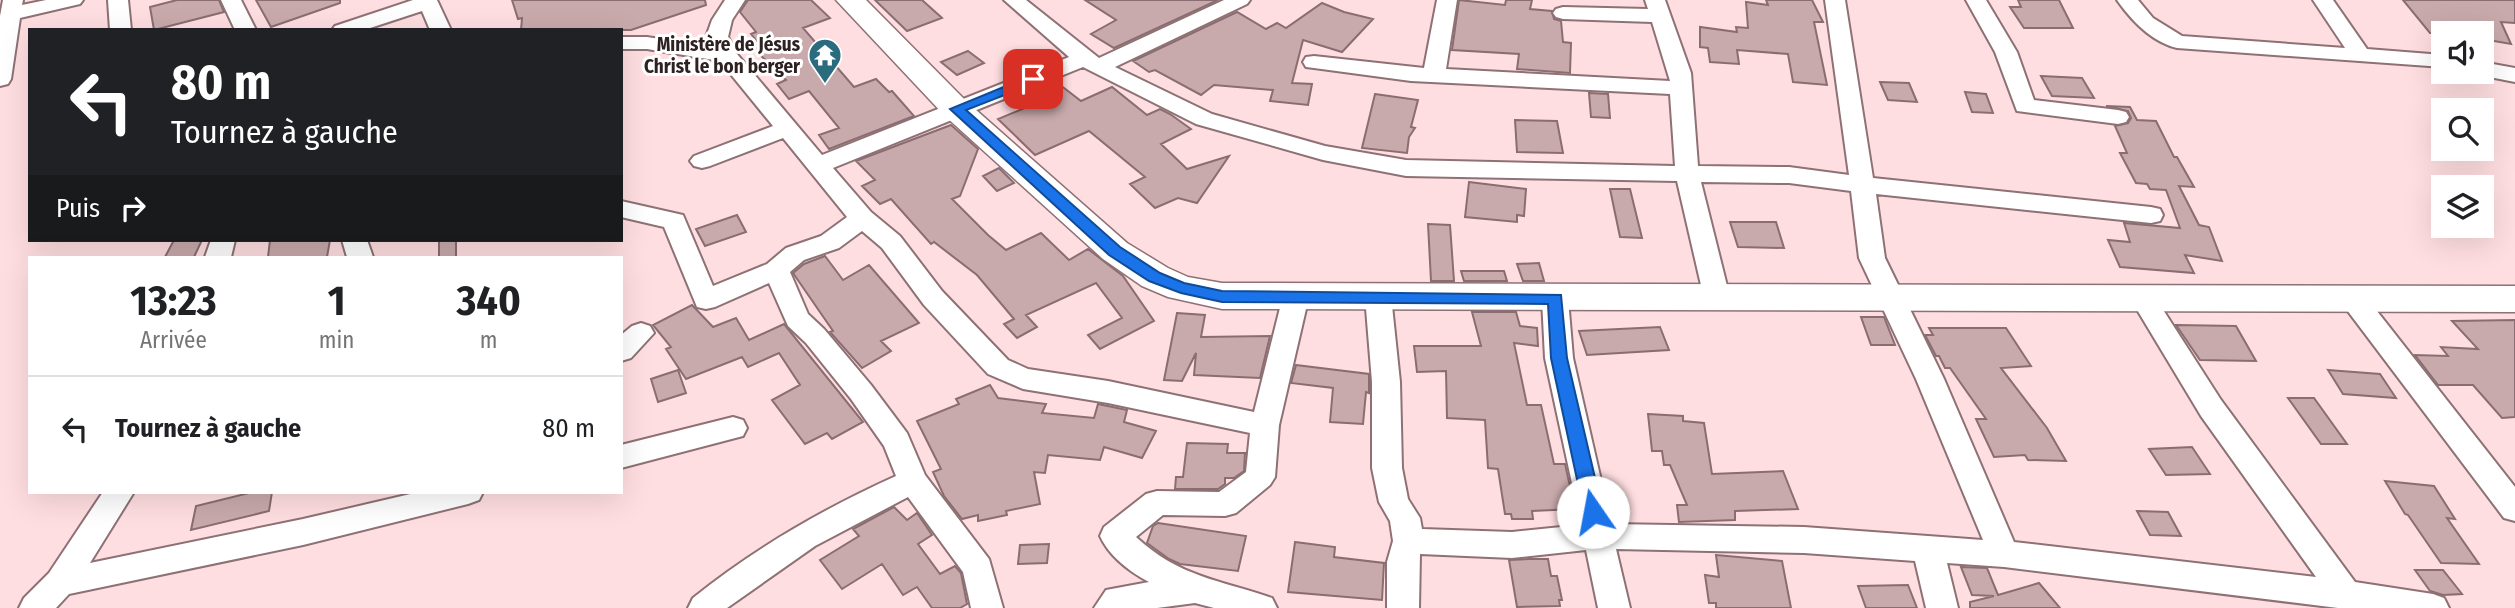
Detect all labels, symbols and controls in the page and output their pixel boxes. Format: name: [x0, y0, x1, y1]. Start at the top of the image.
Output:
map controls: [2431, 21, 2494, 238]
button: sound: [2431, 21, 2494, 84]
place label: Ministère de Jésus Christ le bon berger: [644, 33, 801, 78]
temple icon: Ministère de Jésus Christ le bon berger: [806, 36, 844, 85]
pin: [1003, 49, 1063, 109]
text: 80 m: [171, 53, 271, 112]
icon: left: [56, 56, 147, 147]
icon: arrive: [1014, 60, 1052, 98]
button: search: [2431, 98, 2494, 161]
text: Tournez à gauche: [171, 113, 398, 151]
button: layers: [2431, 175, 2494, 238]
icon: right: [114, 189, 152, 227]
text: Puis: [56, 193, 100, 224]
text: 13:23: [130, 276, 217, 326]
text: 1: [328, 276, 346, 326]
text: 340: [457, 276, 521, 326]
text: Arrivée: [140, 326, 207, 354]
text: min: [319, 326, 354, 354]
text: m: [480, 326, 498, 354]
icon: left: [56, 410, 94, 448]
text: Tournez à gauche: [115, 413, 301, 444]
text: 80 m: [542, 413, 595, 444]
position arrow: [1556, 475, 1630, 549]

